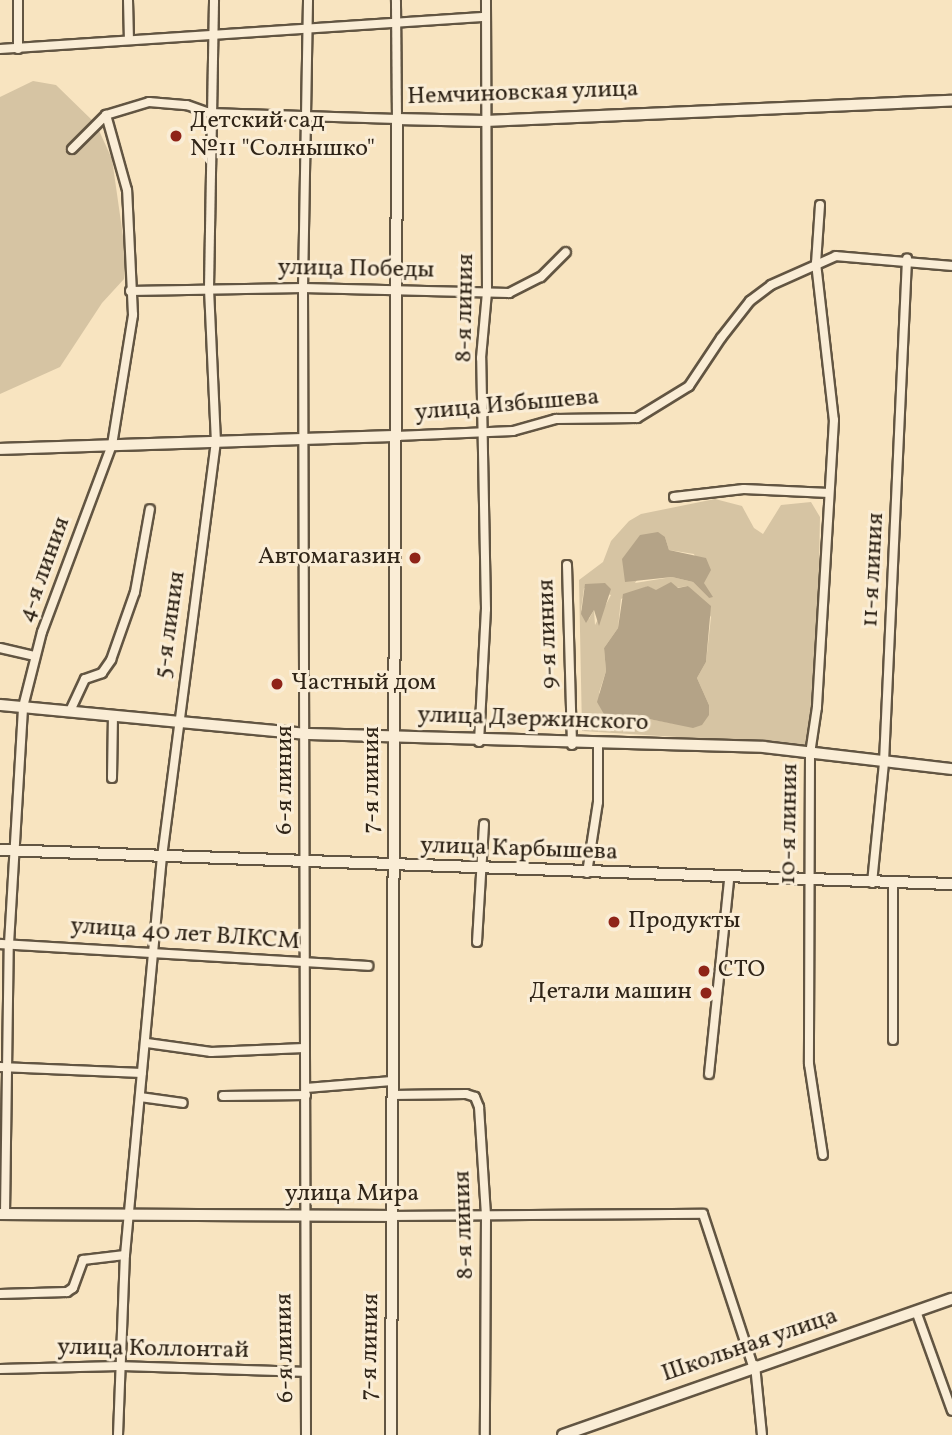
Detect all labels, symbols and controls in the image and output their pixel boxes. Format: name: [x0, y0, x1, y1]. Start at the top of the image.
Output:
street label: Немчиновская улица: [406, 76, 640, 112]
place label: Детский сад №11 "Солнышко": [190, 108, 375, 164]
marker: Детский сад №11 "Солнышко": [168, 128, 184, 144]
street label: 8-я линия: [451, 253, 481, 363]
street label: улица Победы: [277, 254, 435, 286]
street label: улица Избышева: [414, 384, 600, 428]
street label: 11-я линия: [857, 512, 891, 628]
street label: 4-я линия: [13, 513, 77, 627]
place label: Автомагазин: [258, 544, 401, 572]
marker: Автомагазин: [407, 550, 423, 566]
street label: 5-я линия: [149, 569, 193, 681]
street label: 9-я линия: [533, 579, 565, 689]
place label: Частный дом: [291, 670, 436, 698]
marker: Частный дом: [269, 676, 285, 692]
street label: улица Дзержинского: [417, 702, 649, 738]
street label: 6-я линия: [272, 725, 300, 835]
street label: 7-я линия: [359, 726, 387, 834]
street label: 10-я линия: [775, 763, 805, 885]
street label: улица Карбышева: [420, 832, 618, 868]
place label: Продукты: [628, 908, 740, 936]
street label: улица 40 лет ВЛКСМ: [69, 913, 301, 957]
marker: Продукты: [606, 914, 622, 930]
place label: СТО: [718, 957, 765, 985]
marker: СТО: [696, 963, 712, 979]
place label: Детали машин: [529, 979, 692, 1007]
marker: Детали машин: [698, 985, 714, 1001]
street label: 8-я линия: [449, 1170, 481, 1280]
street label: улица Мира: [285, 1181, 419, 1209]
street label: 6-я линия: [271, 1293, 301, 1403]
street label: 7-я линия: [356, 1293, 386, 1401]
street label: Школьная улица: [658, 1302, 842, 1390]
street label: улица Коллонтай: [57, 1334, 249, 1366]

